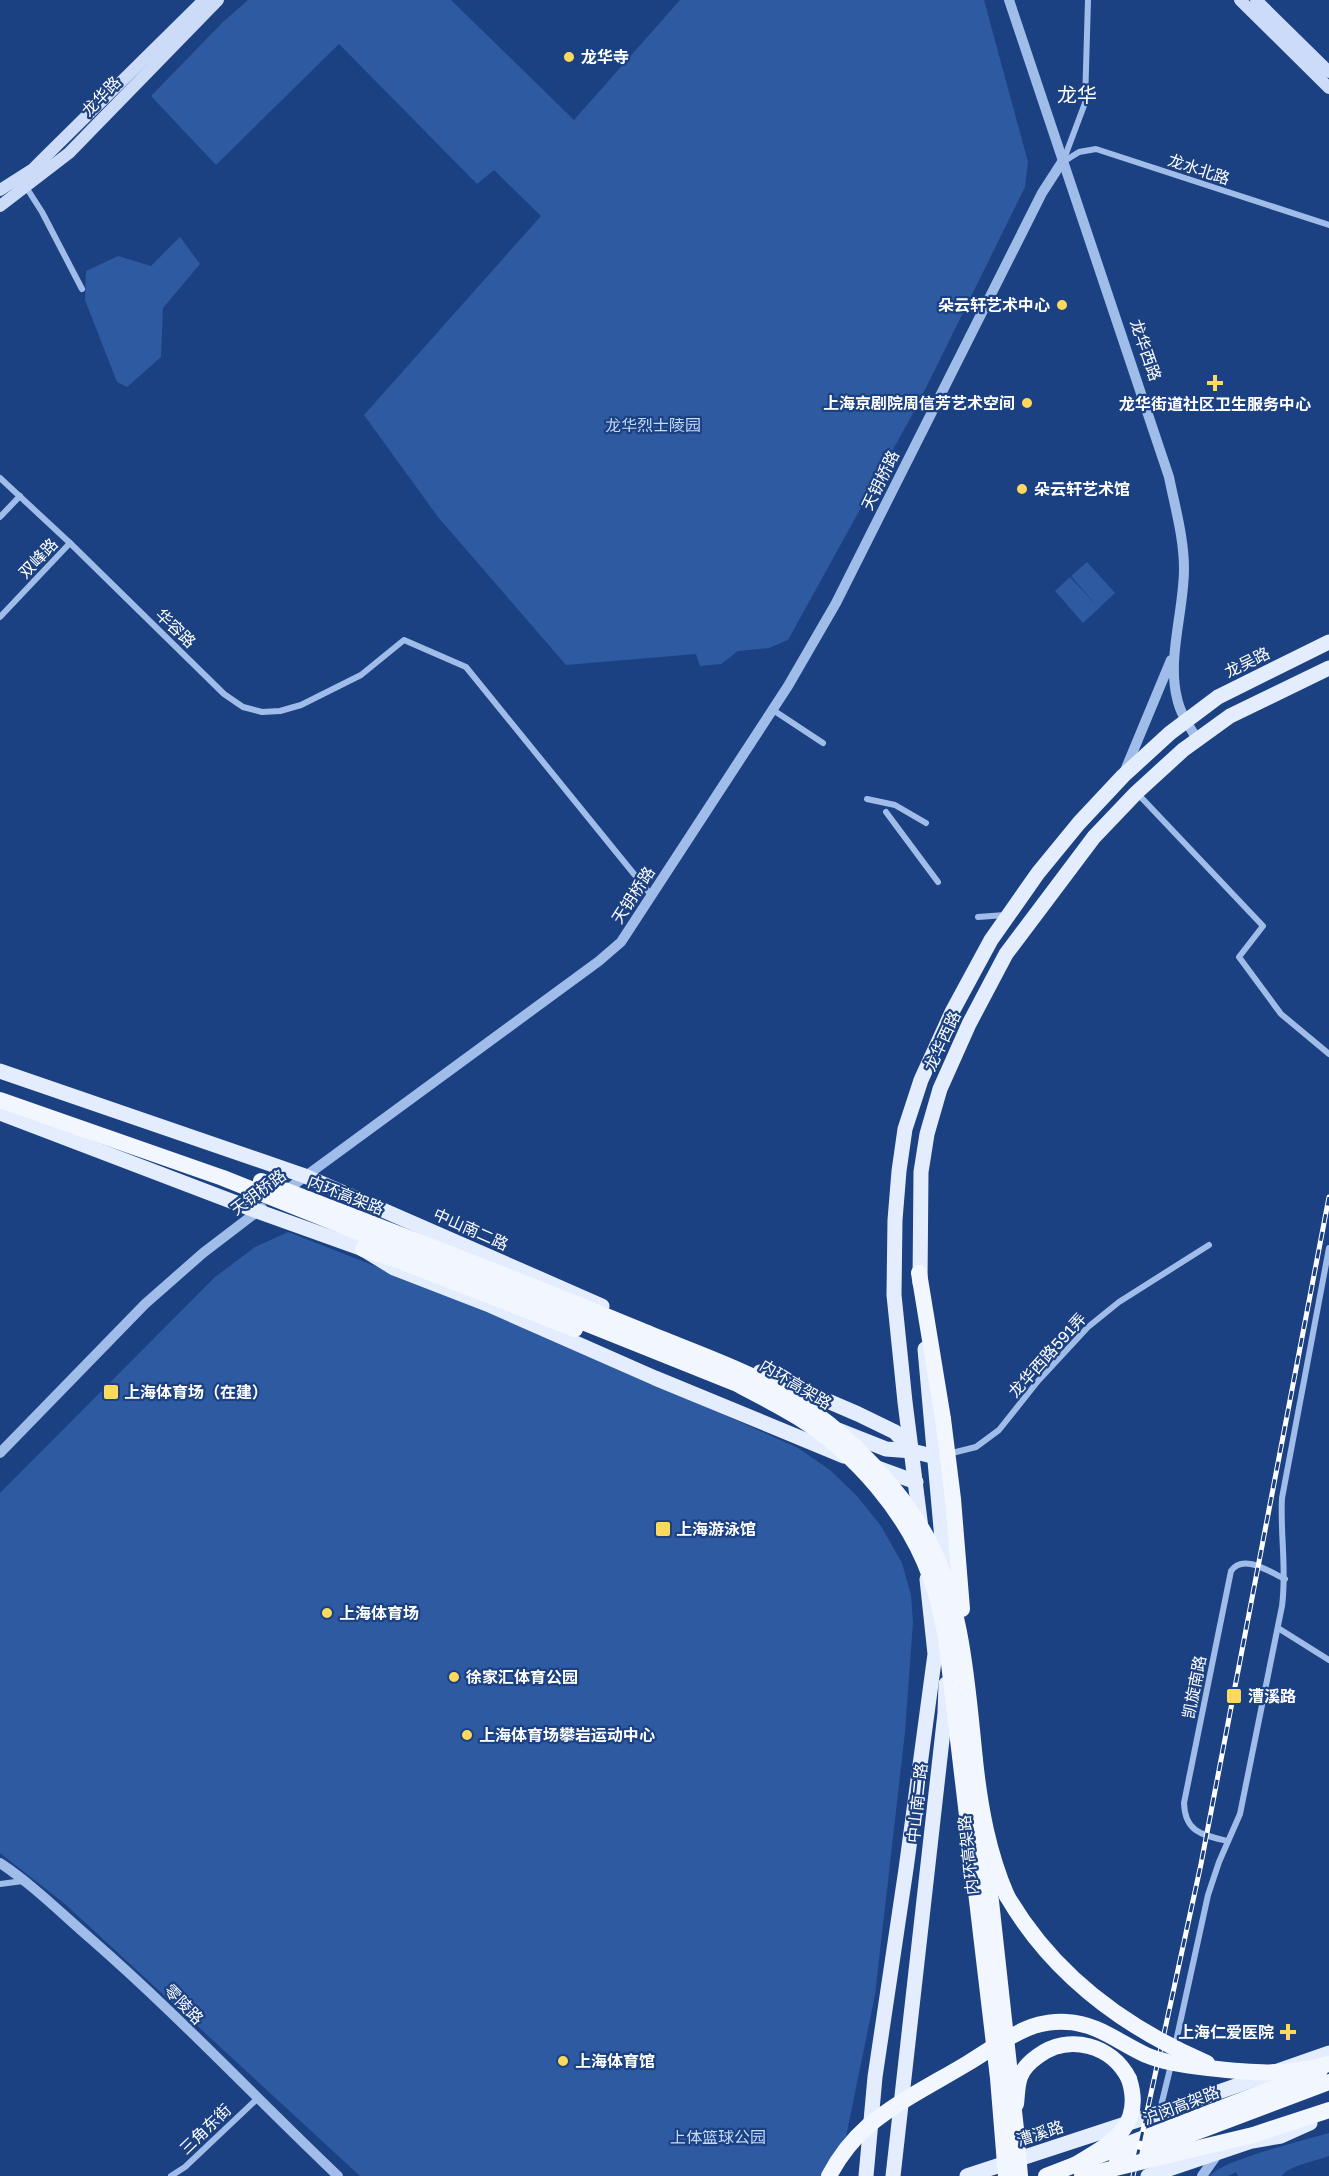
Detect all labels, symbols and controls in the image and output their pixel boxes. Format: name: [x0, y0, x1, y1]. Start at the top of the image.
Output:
place label: 龙华寺: [581, 47, 629, 67]
marker: 龙华寺: [562, 50, 576, 64]
street label: 龙华路: [77, 72, 125, 120]
district label: 龙华: [1057, 82, 1097, 106]
street label: 龙水北路: [1165, 150, 1233, 188]
place label: 朵云轩艺术中心: [938, 295, 1050, 315]
marker: 朵云轩艺术中心: [1055, 298, 1069, 312]
street label: 龙华西路: [1126, 316, 1166, 384]
marker: 龙华街道社区卫生服务中心: [1206, 374, 1224, 392]
place label: 上海京剧院周信芳艺术空间: [823, 393, 1015, 413]
place label: 龙华街道社区卫生服务中心: [1119, 394, 1311, 414]
marker: 上海京剧院周信芳艺术空间: [1020, 396, 1034, 410]
park label: 龙华烈士陵园: [605, 415, 701, 435]
street label: 天钥桥路: [857, 447, 903, 513]
place label: 朵云轩艺术馆: [1034, 479, 1130, 499]
marker: 朵云轩艺术馆: [1015, 482, 1029, 496]
street label: 双峰路: [14, 534, 62, 582]
street label: 华容路: [152, 604, 200, 652]
street label: 龙吴路: [1221, 642, 1273, 682]
street label: 天钥桥路: [607, 863, 659, 927]
street label: 龙华西路: [919, 1008, 965, 1074]
street label: 天钥桥路: [226, 1165, 290, 1219]
street label: 内环高架路: [305, 1171, 387, 1219]
street label: 中山南二路: [430, 1204, 512, 1254]
street label: 龙华西路591弄: [1004, 1309, 1090, 1401]
street label: 内环高架路: [757, 1355, 835, 1413]
place label: 上海体育场（在建）: [124, 1382, 268, 1402]
marker: 上海体育场（在建）: [102, 1383, 120, 1401]
place label: 上海游泳馆: [676, 1519, 756, 1539]
marker: 上海游泳馆: [654, 1520, 672, 1538]
place label: 上海体育场: [339, 1603, 419, 1623]
marker: 上海体育场: [320, 1606, 334, 1620]
street label: 凯旋南路: [1178, 1654, 1210, 1720]
place label: 徐家汇体育公园: [466, 1667, 578, 1687]
marker: 徐家汇体育公园: [447, 1670, 461, 1684]
place label: 漕溪路: [1248, 1686, 1296, 1706]
marker: 漕溪路: [1225, 1687, 1243, 1705]
place label: 上海体育场攀岩运动中心: [479, 1725, 655, 1745]
marker: 上海体育场攀岩运动中心: [460, 1728, 474, 1742]
street label: 中山南二路: [903, 1762, 931, 1844]
street label: 内环高架路: [954, 1814, 982, 1896]
street label: 零陵路: [160, 1980, 208, 2028]
place label: 上海仁爱医院: [1178, 2022, 1274, 2042]
marker: 上海仁爱医院: [1279, 2023, 1297, 2041]
place label: 上海体育馆: [575, 2051, 655, 2071]
marker: 上海体育馆: [556, 2054, 570, 2068]
street label: 沪闵高架路: [1140, 2081, 1222, 2129]
street label: 三角东街: [175, 2100, 235, 2158]
street label: 漕溪路: [1014, 2116, 1066, 2150]
park label: 上体篮球公园: [670, 2127, 766, 2147]

